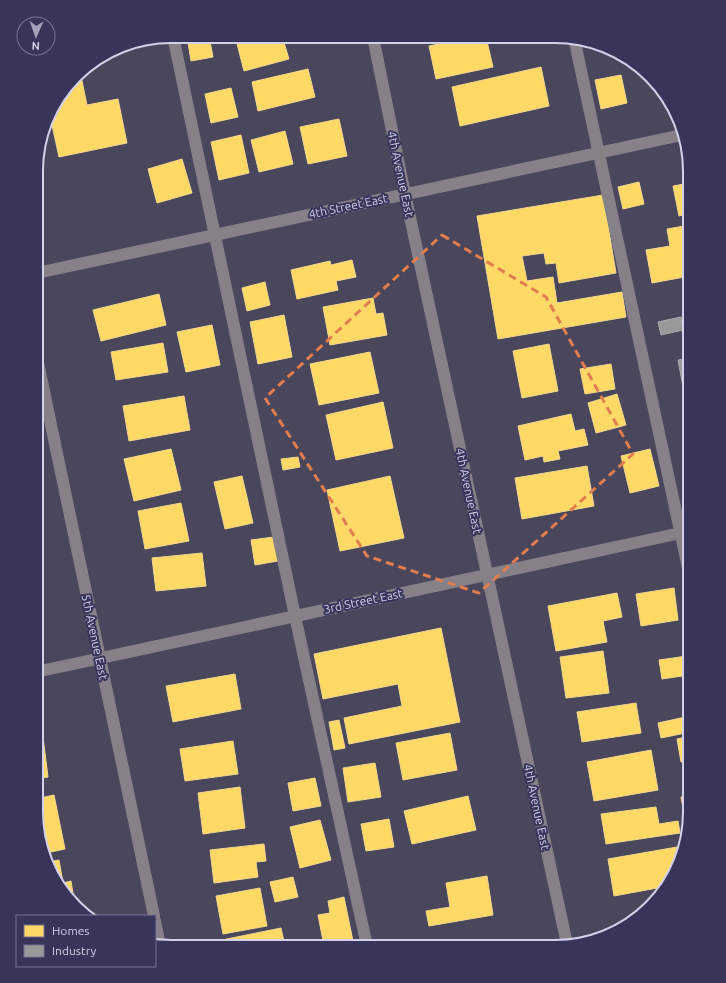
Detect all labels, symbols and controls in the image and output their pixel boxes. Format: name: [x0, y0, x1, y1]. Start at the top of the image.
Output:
north arrow: [16, 16, 56, 56]
text: N: [31, 40, 40, 52]
street label: 4th Avenue East: [386, 130, 416, 218]
street label: 4th Street East: [307, 191, 389, 221]
street label: 4th Avenue East: [454, 447, 484, 535]
street label: 3rd Street East: [322, 586, 404, 616]
street label: 5th Avenue East: [80, 593, 110, 681]
street label: 4th Avenue East: [522, 763, 552, 851]
legend: [16, 915, 156, 967]
text: Homes: [52, 924, 90, 937]
text: Industry: [52, 944, 97, 957]

